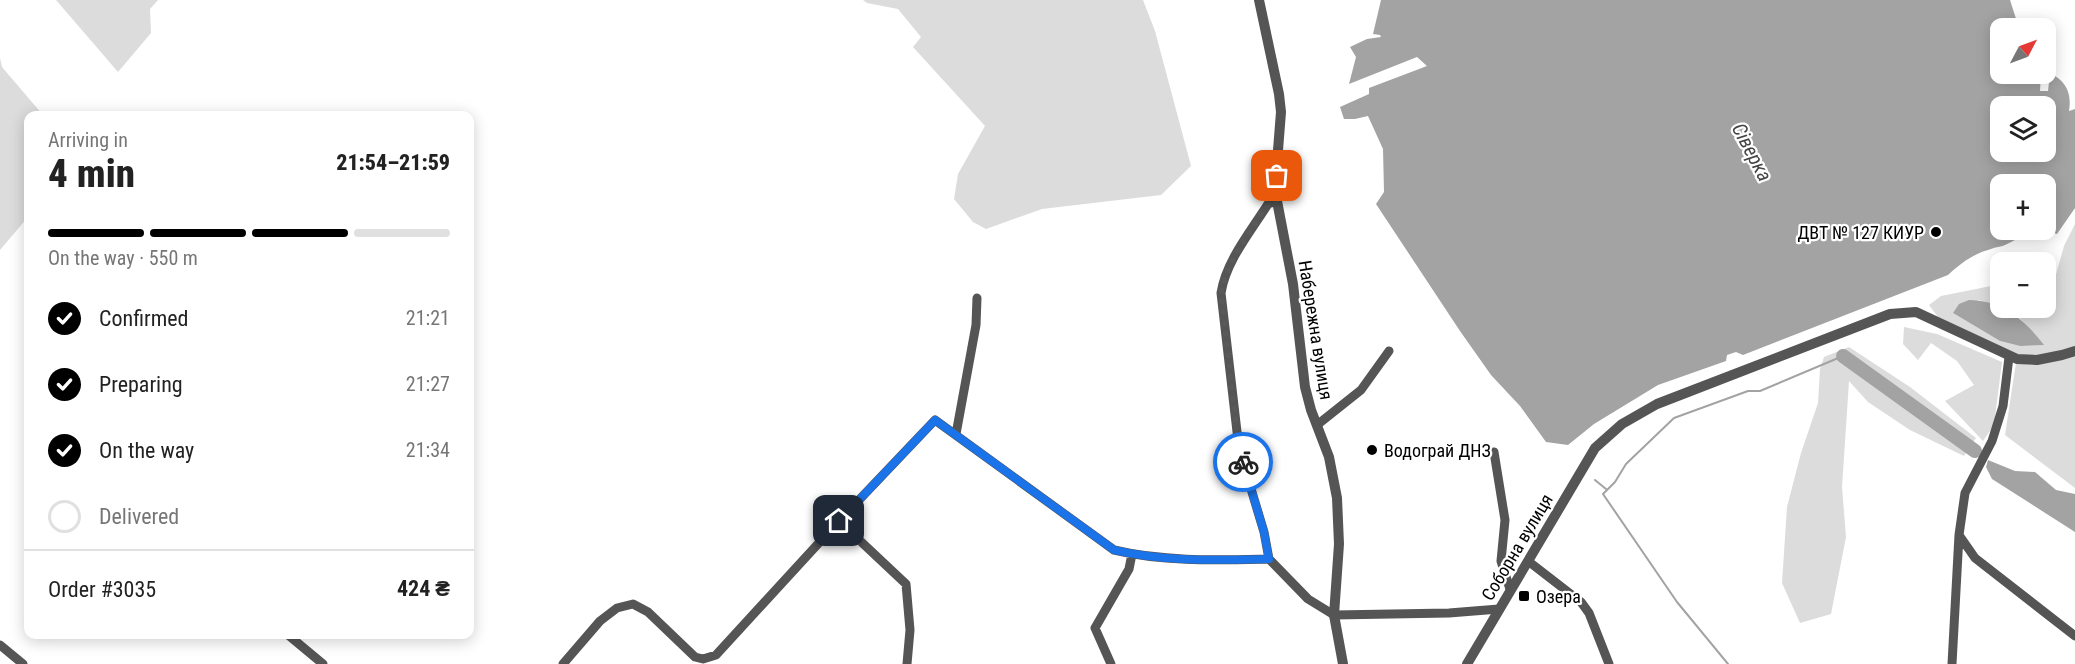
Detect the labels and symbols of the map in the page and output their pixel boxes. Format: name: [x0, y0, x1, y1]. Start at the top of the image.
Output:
north arrow: [1990, 18, 2056, 84]
water label: Сіверка: [1727, 119, 1777, 185]
pin: [1251, 150, 1302, 201]
place label: ДВТ № 127 КИУР: [1797, 222, 1924, 243]
marker: ДВТ № 127 КИУР: [1929, 225, 1943, 239]
street label: Набережна вулиця: [1295, 259, 1337, 401]
courier: [1213, 432, 1273, 492]
place label: Водограй ДНЗ: [1384, 440, 1491, 461]
marker: Водограй ДНЗ: [1365, 443, 1379, 457]
street label: Соборна вулиця: [1477, 490, 1557, 604]
pin: [813, 495, 864, 546]
place label: Озера: [1536, 586, 1581, 607]
marker: Озера: [1517, 589, 1531, 603]

